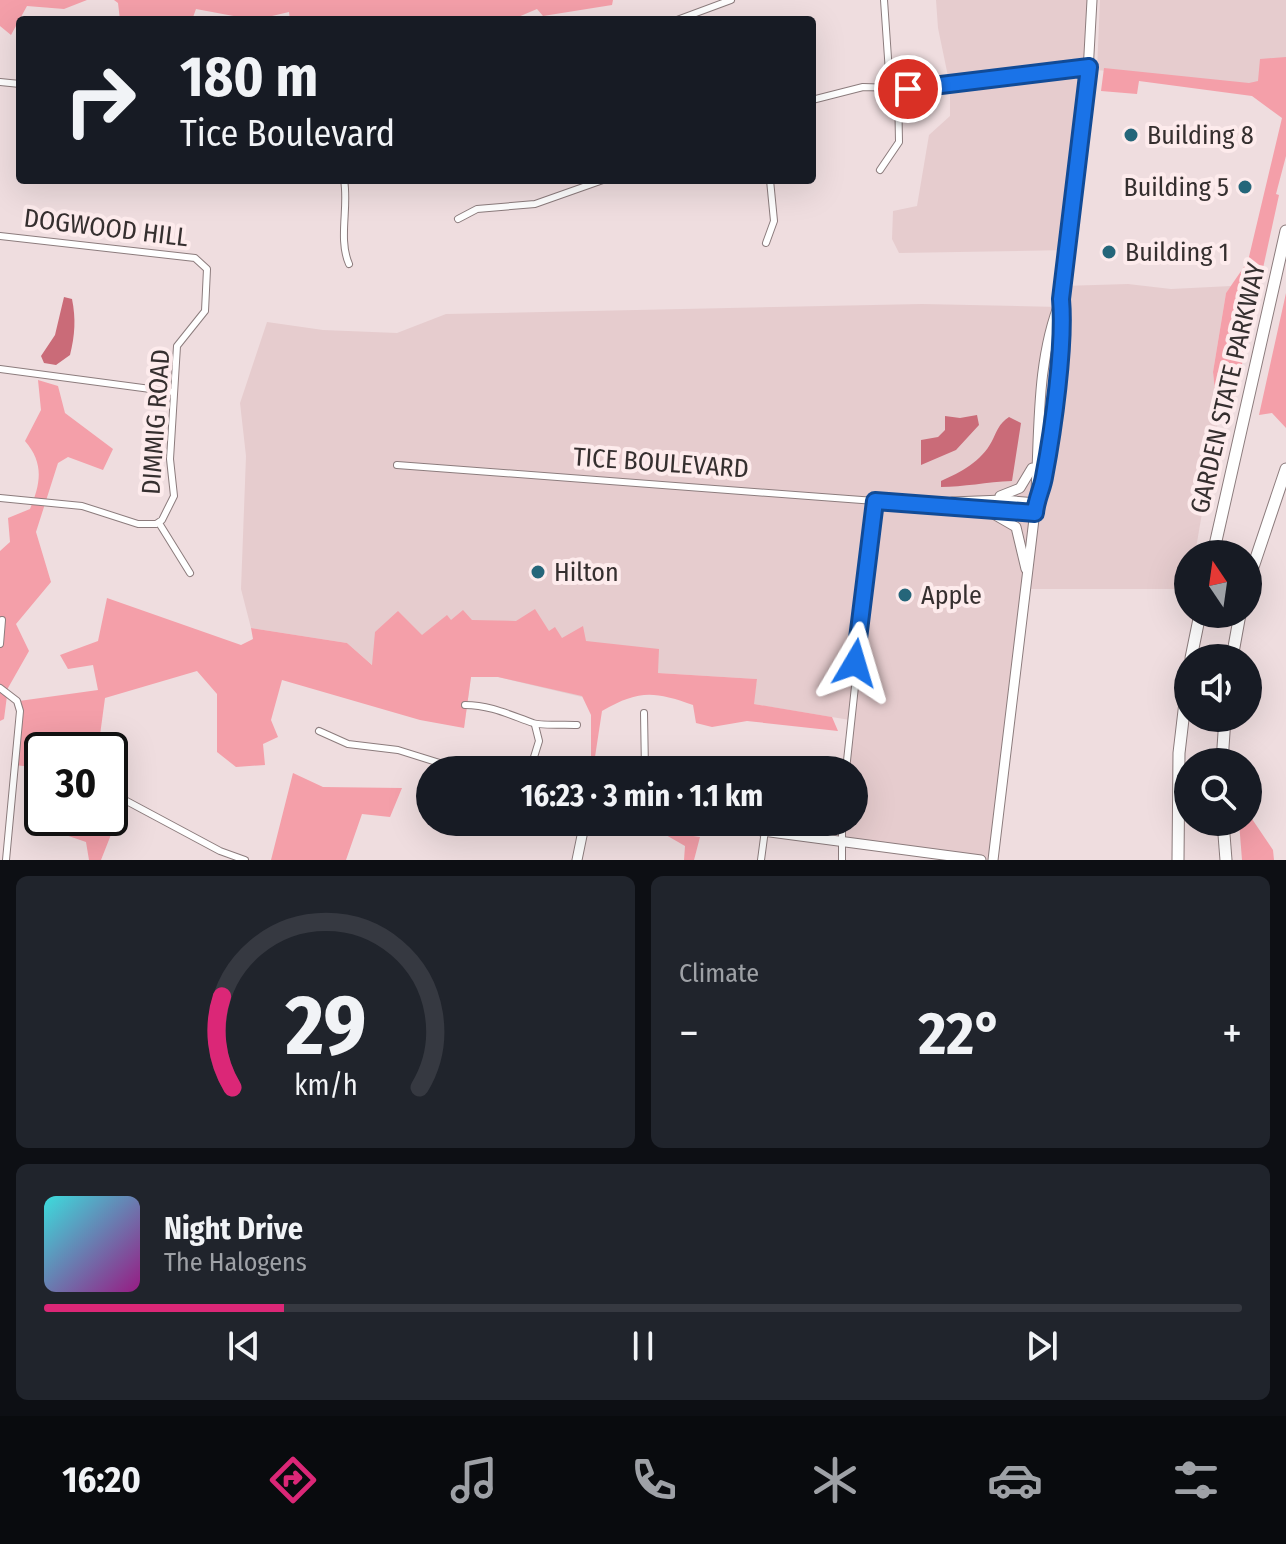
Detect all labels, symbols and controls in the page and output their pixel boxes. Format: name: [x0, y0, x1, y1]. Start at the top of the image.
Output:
text: 180 m: [180, 44, 318, 111]
icon: right: [48, 48, 152, 152]
pin: [874, 55, 942, 123]
icon: arrive: [886, 67, 930, 111]
text: Tice Boulevard: [180, 112, 395, 156]
place label: Building 8: [1147, 120, 1254, 151]
marker: Building 8: [1122, 126, 1140, 144]
place label: Building 5: [1123, 172, 1229, 203]
marker: Building 5: [1236, 178, 1254, 196]
street label: DOGWOOD HILL: [22, 203, 190, 254]
place label: Building 1: [1125, 237, 1229, 268]
marker: Building 1: [1100, 243, 1118, 261]
street label: GARDEN STATE PARKWAY: [1184, 260, 1272, 516]
street label: DIMMIG ROAD: [135, 348, 177, 496]
street label: TICE BOULEVARD: [572, 441, 750, 485]
north arrow: [1174, 540, 1262, 628]
map controls: [1174, 540, 1262, 836]
place label: Hilton: [554, 557, 619, 588]
marker: Hilton: [529, 563, 547, 581]
place label: Apple: [921, 580, 982, 611]
marker: Apple: [896, 586, 914, 604]
position arrow: [813, 621, 897, 705]
button: sound: [1174, 644, 1262, 732]
speed limit sign: 30: [24, 732, 128, 836]
button: search: [1174, 748, 1262, 836]
text: 16:23 · 3 min · 1.1 km: [521, 778, 763, 814]
text: Climate: [679, 958, 759, 989]
text: 29: [284, 976, 366, 1076]
text: 22°: [919, 998, 1002, 1070]
text: −: [679, 1007, 699, 1060]
text: +: [1222, 1007, 1242, 1060]
text: km/h: [294, 1068, 357, 1103]
text: Night Drive: [164, 1211, 303, 1247]
text: The Halogens: [164, 1247, 307, 1278]
icon: previous: [222, 1324, 266, 1368]
icon: pause: [621, 1324, 665, 1368]
icon: next: [1020, 1324, 1064, 1368]
icon: directions: [265, 1452, 321, 1508]
icon: music: [446, 1452, 502, 1508]
icon: phone: [626, 1452, 682, 1508]
icon: climate: [807, 1452, 863, 1508]
icon: car: [987, 1452, 1043, 1508]
icon: filters: [1168, 1452, 1224, 1508]
text: 16:20: [62, 1458, 141, 1502]

